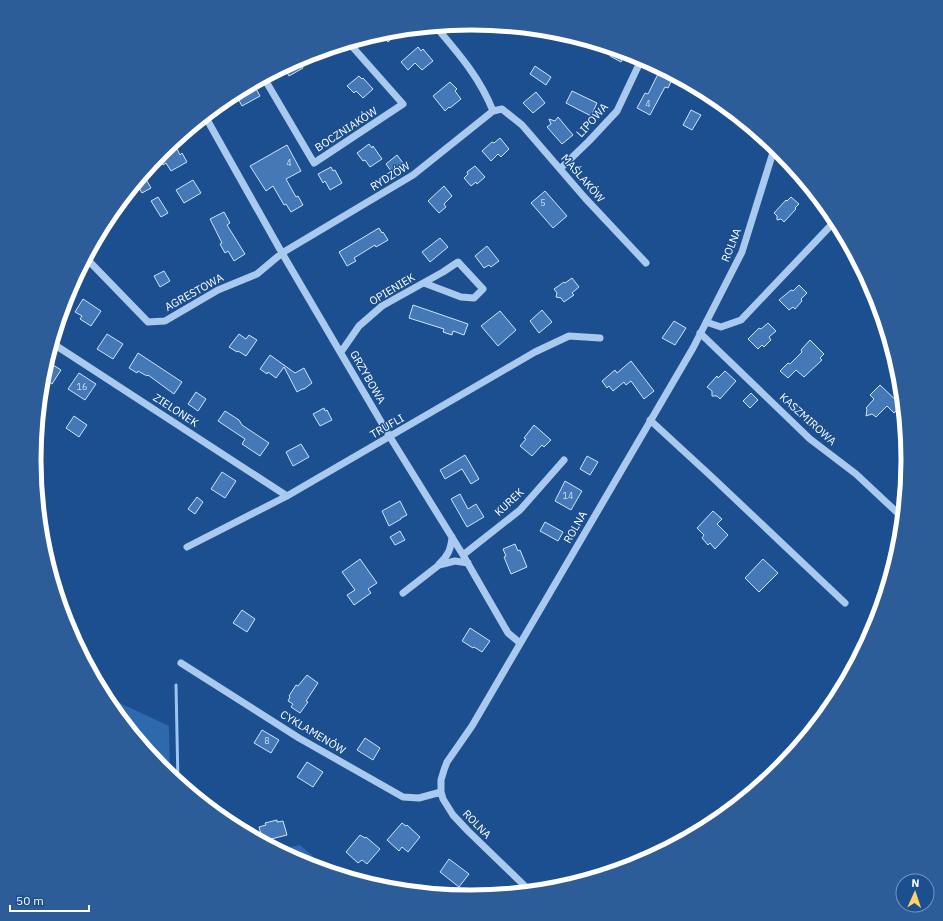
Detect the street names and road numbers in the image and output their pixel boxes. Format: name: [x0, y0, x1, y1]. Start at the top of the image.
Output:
street label: LIPOWA: [573, 100, 611, 140]
street label: BOCZNIAKÓW: [312, 103, 380, 154]
street label: MAŚLAKÓW: [558, 151, 608, 205]
street label: RYDZÓW: [368, 158, 413, 194]
street label: ROLNA: [718, 226, 744, 264]
street label: AGRESTOWA: [162, 270, 226, 314]
street label: OPIENIEK: [367, 270, 417, 308]
street label: GRZYBOWA: [347, 348, 389, 406]
street label: ZIELONEK: [151, 390, 201, 430]
street label: KASZMIROWA: [777, 390, 839, 448]
street label: TRUFLI: [368, 411, 406, 441]
street label: KUREK: [491, 485, 527, 519]
street label: ROLNA: [560, 508, 590, 546]
street label: CYKLAMENÓW: [278, 707, 348, 757]
street label: ROLNA: [460, 807, 494, 841]

